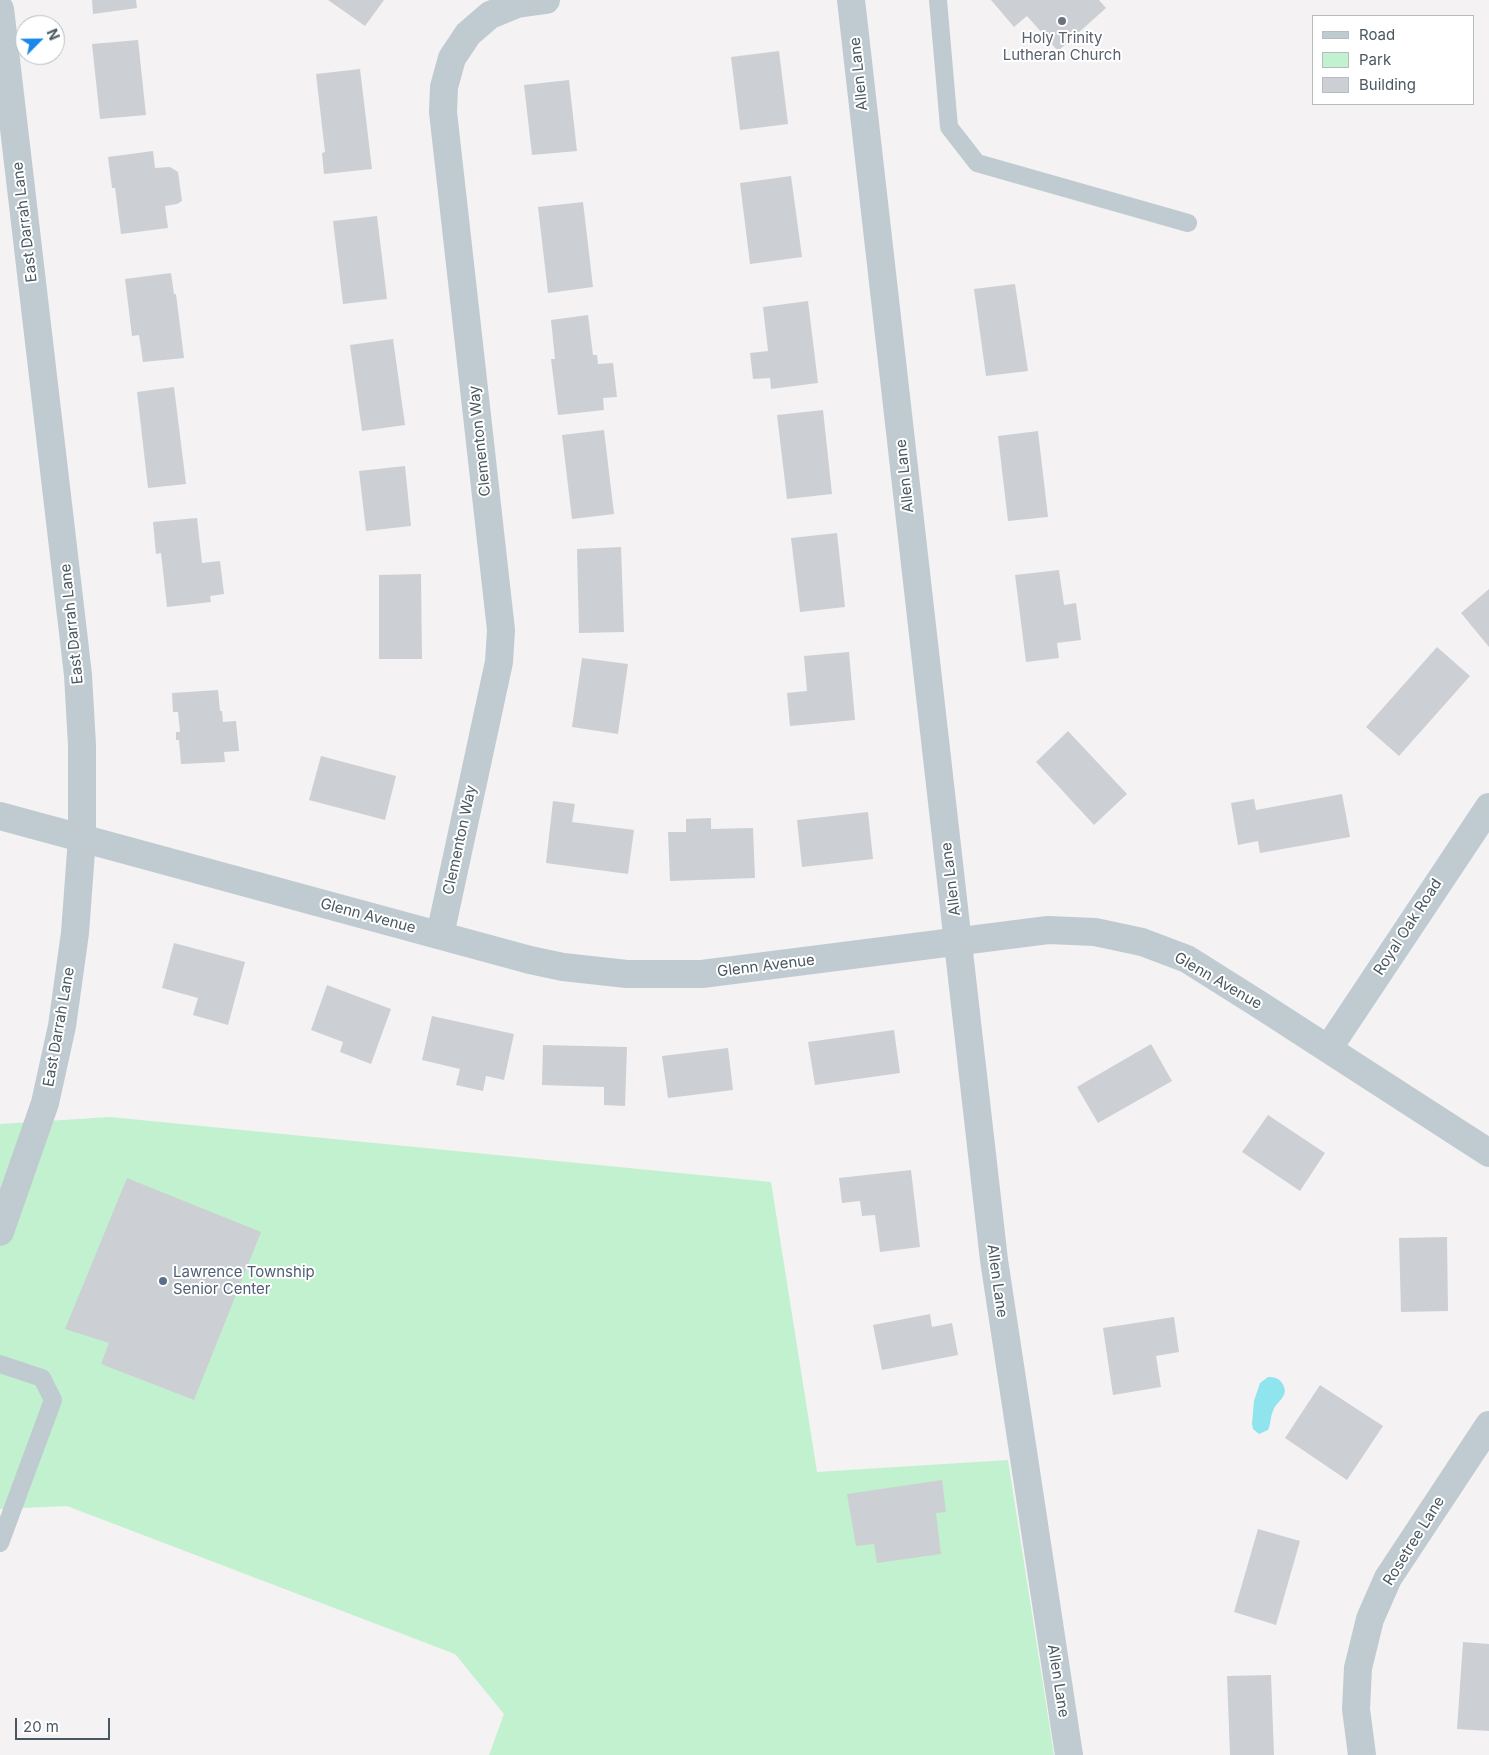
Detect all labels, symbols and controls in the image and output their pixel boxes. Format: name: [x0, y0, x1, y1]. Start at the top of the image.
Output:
north arrow: [15, 15, 65, 65]
marker: Holy Trinity Lutheran Church: [1056, 15, 1068, 27]
legend: [1312, 15, 1474, 105]
text: Road: [1359, 25, 1395, 44]
text: N: [43, 26, 63, 43]
place label: Holy Trinity Lutheran Church: [1003, 29, 1121, 64]
street label: Allen Lane: [846, 36, 872, 112]
text: Park: [1359, 50, 1391, 69]
text: Building: [1359, 75, 1416, 94]
street label: East Darrah Lane: [9, 161, 41, 283]
street label: Clementon Way: [465, 385, 495, 497]
street label: Allen Lane: [892, 438, 918, 514]
street label: East Darrah Lane: [57, 563, 87, 685]
street label: Clementon Way: [440, 784, 480, 896]
street label: Allen Lane: [938, 841, 964, 917]
street label: Royal Oak Road: [1370, 875, 1446, 979]
street label: Glenn Avenue: [318, 895, 418, 937]
street label: Glenn Avenue: [1171, 949, 1265, 1013]
street label: Glenn Avenue: [716, 951, 816, 981]
street label: East Darrah Lane: [40, 966, 78, 1088]
street label: Allen Lane: [983, 1243, 1011, 1319]
place label: Lawrence Township Senior Center: [173, 1263, 315, 1298]
marker: Lawrence Township Senior Center: [157, 1275, 169, 1287]
street label: Rosetree Lane: [1379, 1493, 1449, 1589]
street label: Allen Lane: [1043, 1643, 1073, 1719]
scale bar: [18, 1708, 112, 1740]
text: 20 m: [23, 1717, 59, 1736]

